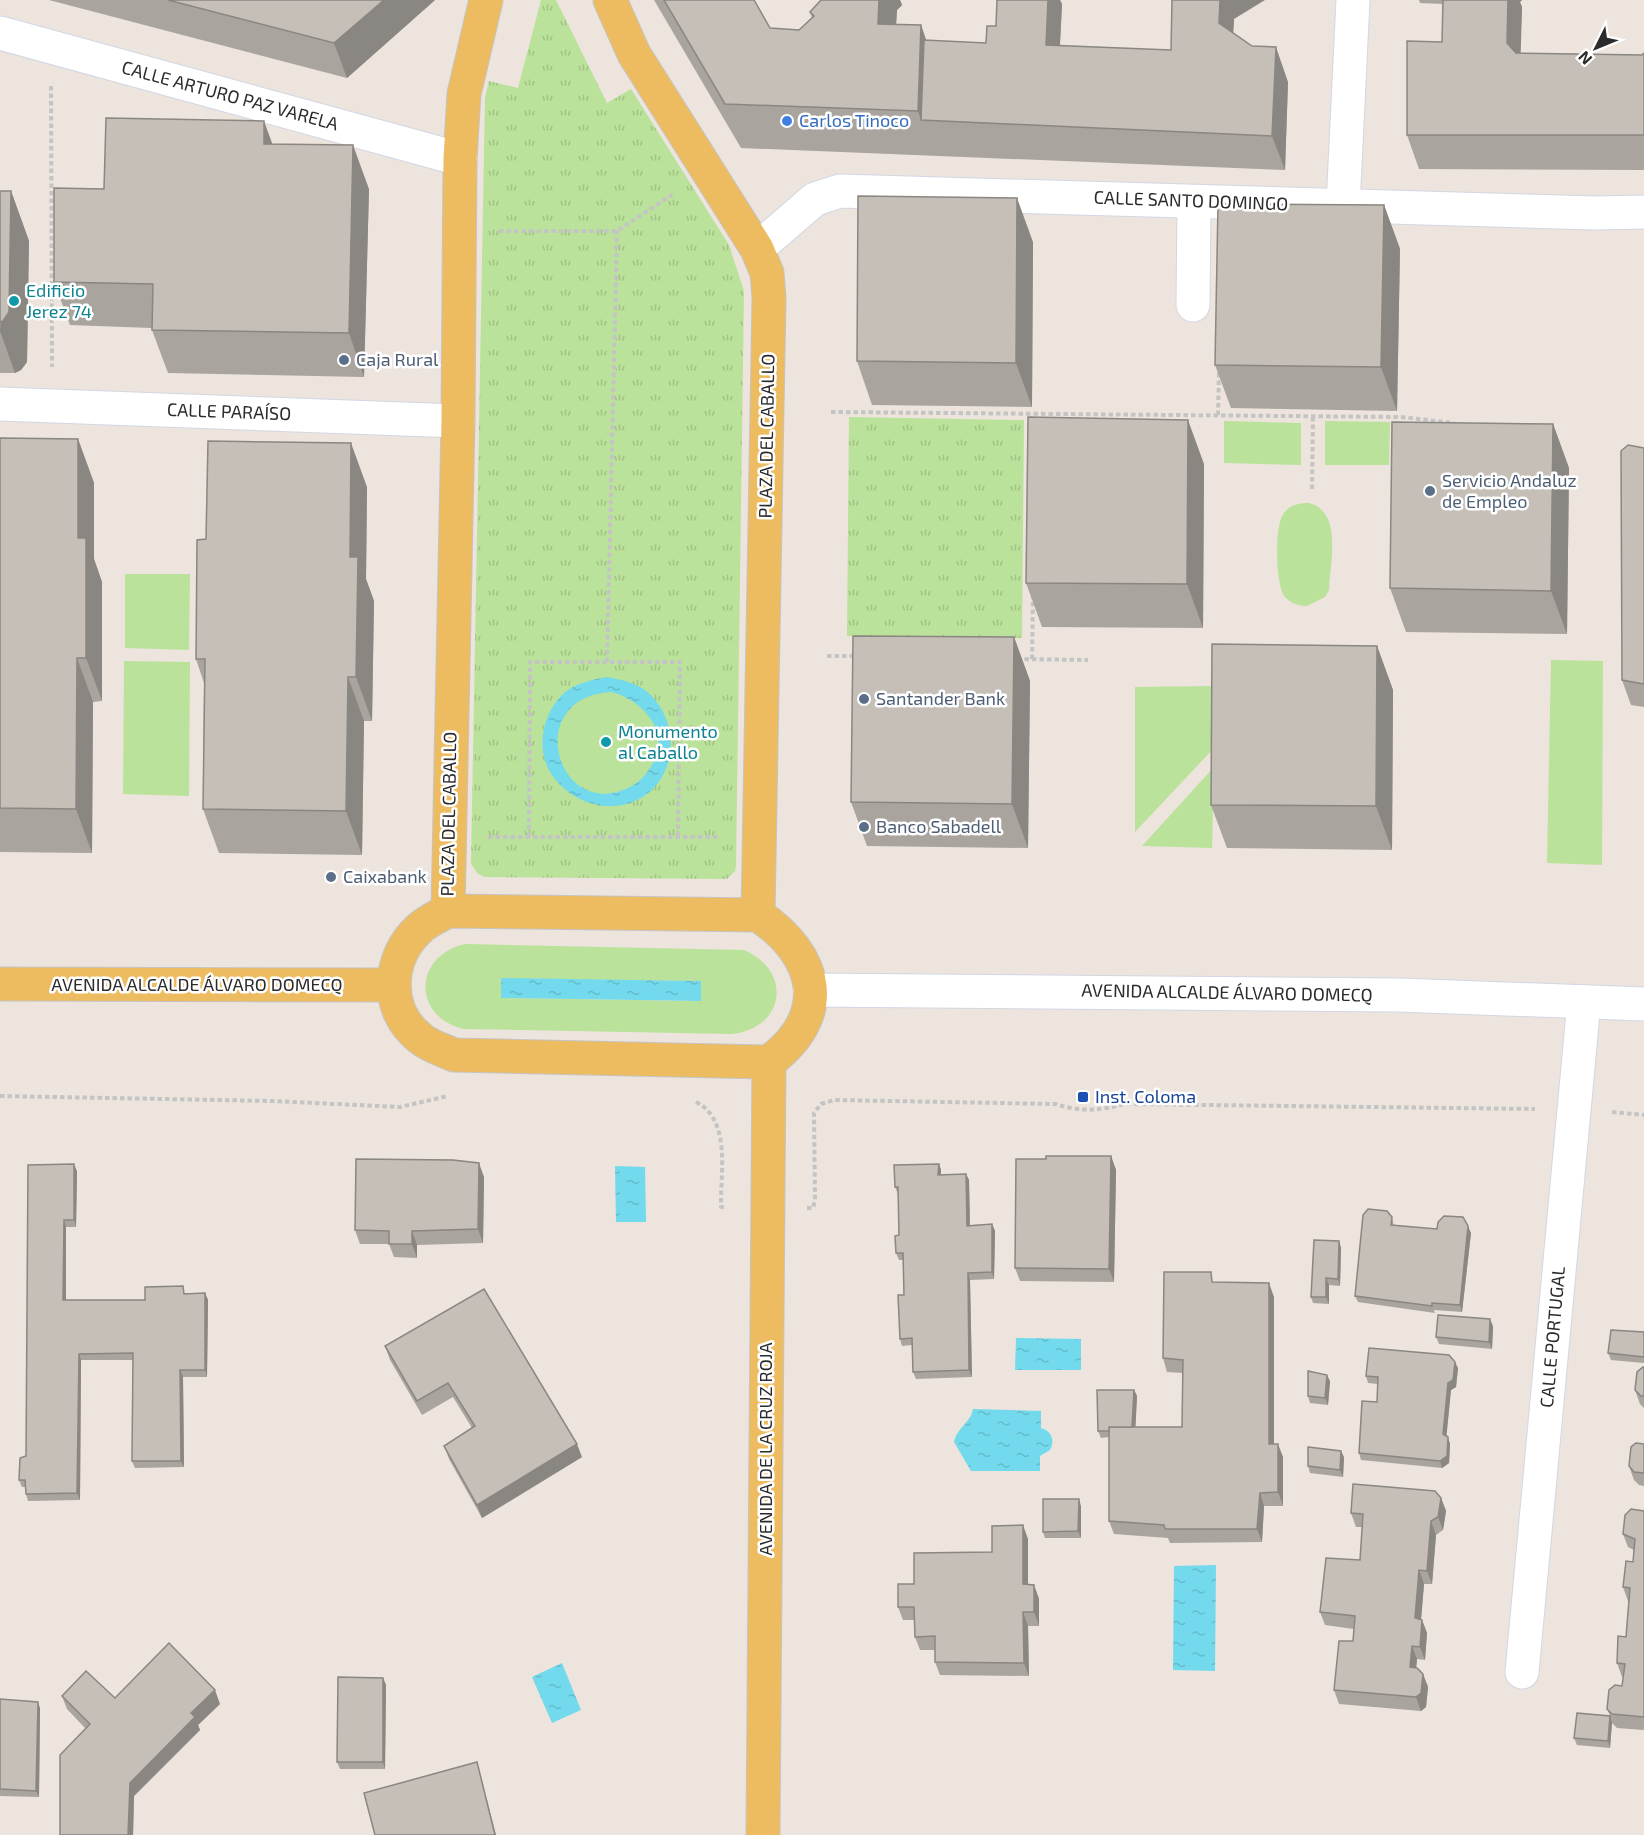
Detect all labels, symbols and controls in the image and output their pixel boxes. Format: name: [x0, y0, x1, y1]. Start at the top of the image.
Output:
north arrow: [1566, 18, 1626, 78]
text: N: [1574, 48, 1596, 69]
street label: CALLE ARTURO PAZ VARELA: [119, 55, 342, 135]
place label: Carlos Tinoco: [799, 109, 909, 131]
marker: Carlos Tinoco: [780, 114, 794, 128]
street label: CALLE SANTO DOMINGO: [1093, 186, 1289, 214]
place label: Edificio Jerez 74: [26, 279, 92, 322]
marker: Edificio Jerez 74: [7, 294, 21, 308]
place label: Caja Rural: [356, 348, 439, 370]
marker: Caja Rural: [337, 353, 351, 367]
street label: PLAZA DEL CABALLO: [754, 353, 778, 519]
street label: CALLE PARAÍSO: [166, 398, 292, 424]
place label: Servicio Andaluz de Empleo: [1442, 469, 1577, 512]
marker: Servicio Andaluz de Empleo: [1423, 484, 1437, 498]
place label: Santander Bank: [876, 687, 1005, 709]
marker: Santander Bank: [857, 692, 871, 706]
place label: Monumento al Caballo: [618, 720, 718, 763]
street label: PLAZA DEL CABALLO: [436, 731, 460, 897]
marker: Monumento al Caballo: [599, 735, 613, 749]
place label: Banco Sabadell: [876, 815, 1002, 837]
marker: Banco Sabadell: [857, 820, 871, 834]
place label: Caixabank: [343, 865, 427, 887]
marker: Caixabank: [324, 870, 338, 884]
street label: AVENIDA ALCALDE ÁLVARO DOMECQ: [51, 973, 343, 995]
street label: AVENIDA ALCALDE ÁLVARO DOMECQ: [1081, 978, 1373, 1006]
place label: Inst. Coloma: [1095, 1085, 1196, 1107]
marker: Inst. Coloma: [1076, 1090, 1090, 1104]
street label: CALLE PORTUGAL: [1535, 1265, 1569, 1409]
street label: AVENIDA DE LA CRUZ ROJA: [754, 1341, 776, 1556]

